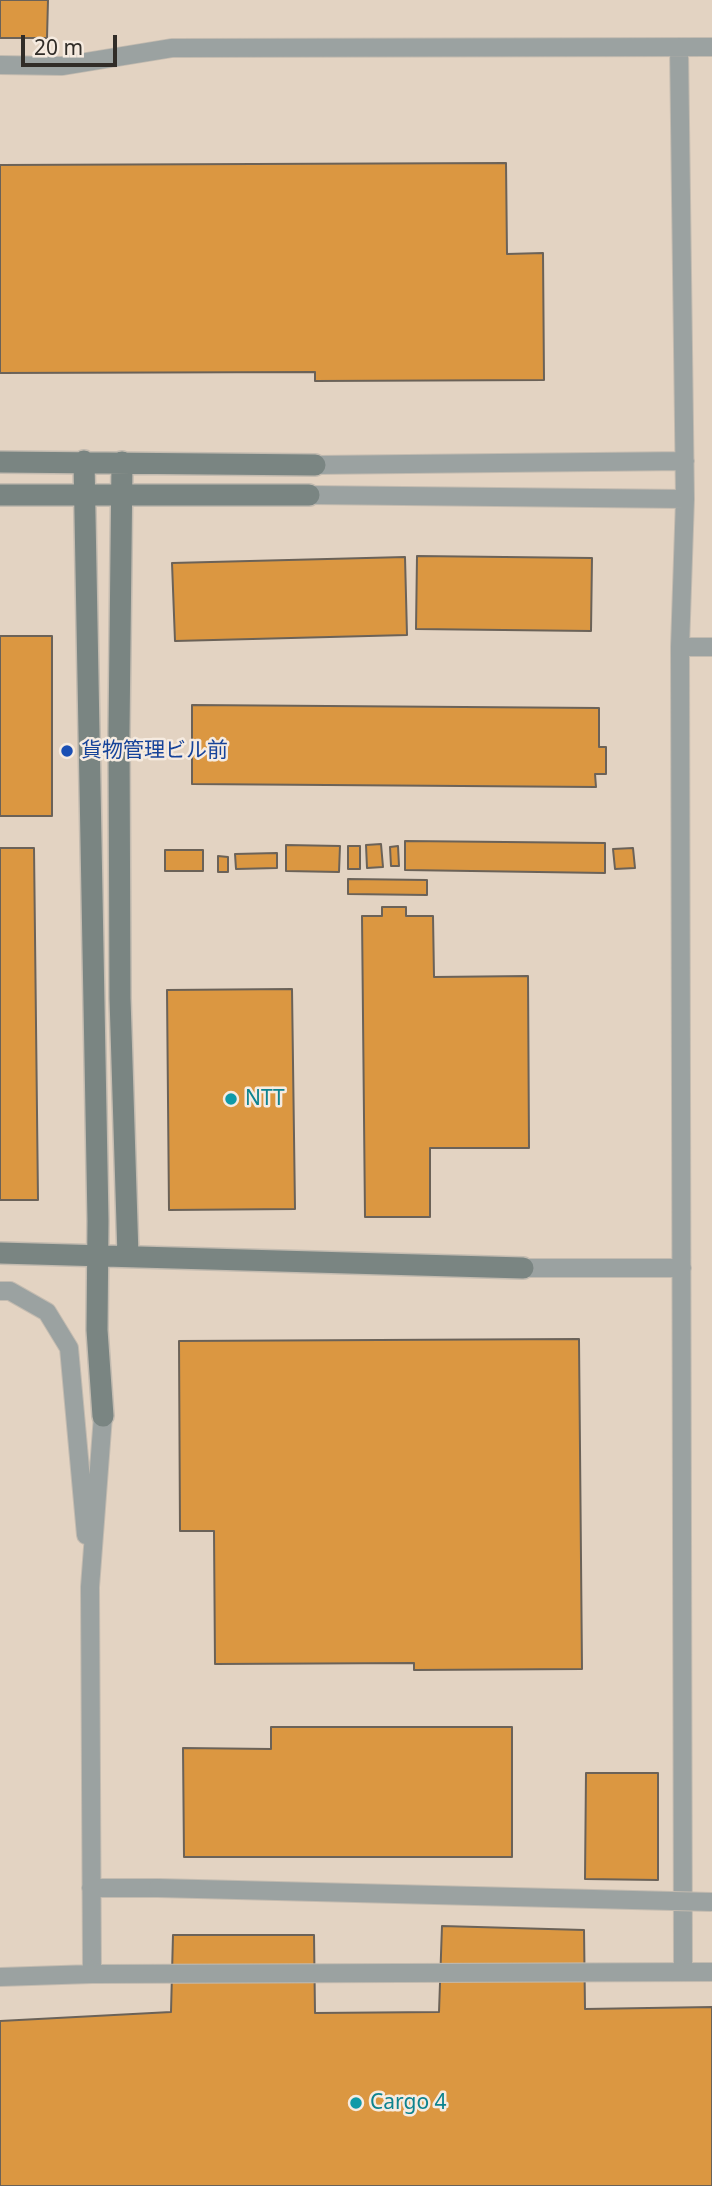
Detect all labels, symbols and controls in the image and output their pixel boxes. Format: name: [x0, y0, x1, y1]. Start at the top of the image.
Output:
scale bar: [24, 21, 121, 65]
text: 20 m: [34, 33, 83, 61]
place label: 貨物管理ビル前: [81, 738, 228, 764]
marker: 貨物管理ビル前: [59, 743, 75, 759]
place label: NTT: [245, 1086, 285, 1112]
marker: NTT: [223, 1091, 239, 1107]
place label: Cargo 4: [370, 2090, 447, 2116]
marker: Cargo 4: [348, 2095, 364, 2111]

